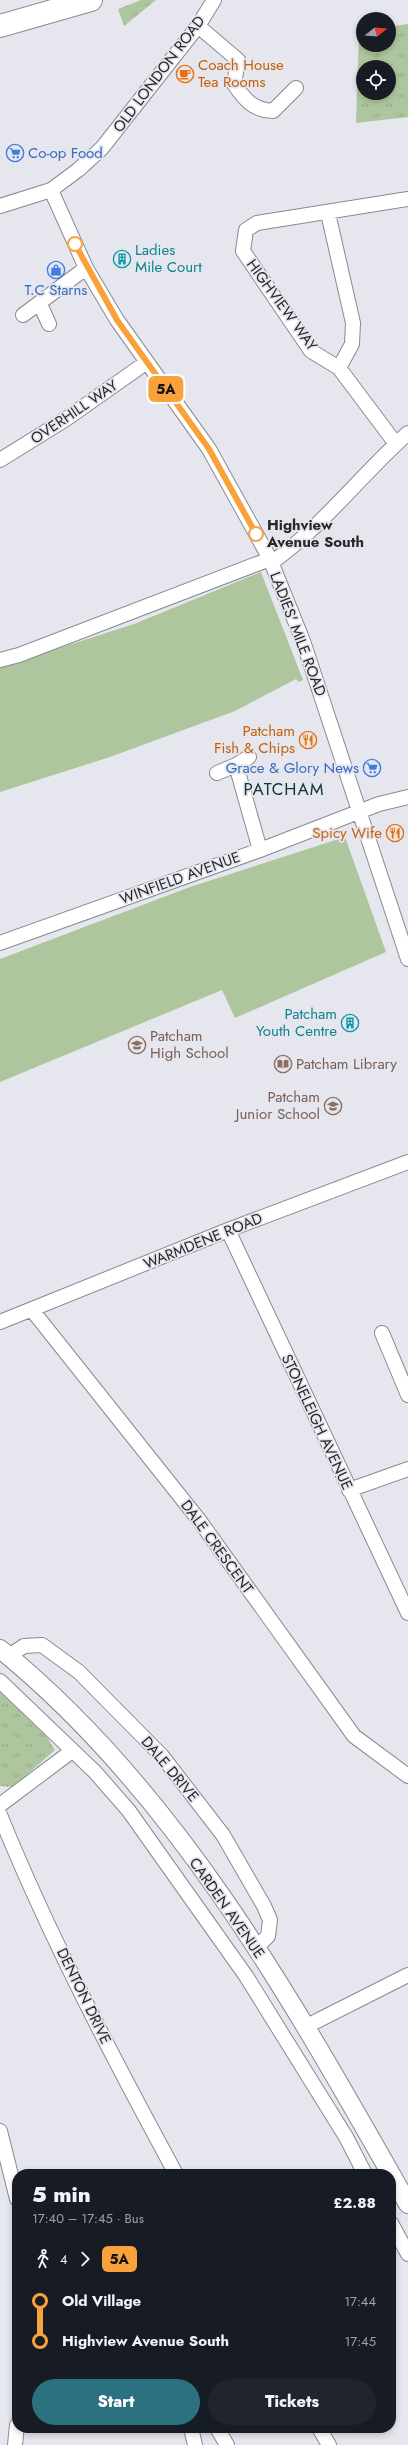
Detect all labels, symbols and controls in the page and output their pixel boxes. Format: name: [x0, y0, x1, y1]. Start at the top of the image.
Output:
street label: OLD LONDON ROAD: [108, 11, 210, 137]
north arrow: [356, 12, 396, 52]
map controls: [356, 12, 396, 100]
place label: Coach House Tea Rooms: [198, 54, 284, 93]
button: locate: [356, 60, 396, 100]
cafe icon: Coach House Tea Rooms: [175, 64, 195, 84]
place label: Co-op Food: [28, 142, 103, 164]
supermarket icon: Co-op Food: [5, 143, 25, 163]
unlabelled marker: [67, 236, 83, 252]
place label: Ladies Mile Court: [135, 239, 202, 278]
building icon: Ladies Mile Court: [112, 249, 132, 269]
street label: HIGHVIEW WAY: [241, 255, 323, 356]
shop icon: T.C Starns: [46, 260, 66, 280]
place label: T.C Starns: [25, 279, 87, 301]
street label: OVERHILL WAY: [26, 374, 122, 449]
line badge: 5A: [148, 376, 184, 402]
text: 5A: [156, 379, 176, 399]
place label: Highview Avenue South: [266, 514, 364, 553]
marker: Highview Avenue South: [248, 526, 264, 542]
street label: LADIES' MILE ROAD: [264, 569, 332, 699]
place label: Patcham Fish & Chips: [214, 720, 295, 759]
restaurant icon: Patcham Fish & Chips: [298, 730, 318, 750]
place label: Grace & Glory News: [226, 757, 359, 779]
supermarket icon: Grace & Glory News: [362, 758, 382, 778]
district label: PATCHAM: [243, 777, 325, 801]
place label: Spicy Wife: [312, 822, 382, 844]
restaurant icon: Spicy Wife: [385, 823, 405, 843]
street label: WINFIELD AVENUE: [117, 846, 243, 910]
place label: Patcham Youth Centre: [256, 1003, 337, 1042]
building icon: Patcham Youth Centre: [340, 1013, 360, 1033]
place label: Patcham High School: [150, 1025, 229, 1064]
school or university icon: Patcham High School: [127, 1035, 147, 1055]
place label: Patcham Library: [296, 1053, 397, 1075]
library icon: Patcham Library: [273, 1054, 293, 1074]
place label: Patcham Junior School: [234, 1086, 320, 1125]
school or university icon: Patcham Junior School: [323, 1096, 343, 1116]
street label: WARMDENE ROAD: [140, 1207, 266, 1275]
street label: STONELEIGH AVENUE: [276, 1351, 358, 1493]
street label: DALE CRESCENT: [175, 1495, 259, 1599]
street label: DALE DRIVE: [136, 1731, 204, 1807]
street label: CARDEN AVENUE: [184, 1853, 270, 1963]
street label: DENTON DRIVE: [51, 1944, 117, 2048]
text: 5 min: [32, 2178, 91, 2210]
text: £2.88: [333, 2192, 376, 2214]
text: 17:40 – 17:45 · Bus: [32, 2209, 144, 2228]
icon: walk: [32, 2248, 54, 2270]
icon: forward: [74, 2248, 96, 2270]
text: 5A: [110, 2249, 129, 2269]
text: 4: [60, 2250, 68, 2269]
text: Old Village: [62, 2290, 141, 2312]
text: 17:44: [344, 2292, 376, 2311]
text: Highview Avenue South: [62, 2330, 229, 2352]
text: 17:45: [345, 2332, 376, 2351]
button: Start: [32, 2379, 200, 2425]
button: Tickets: [208, 2379, 376, 2425]

